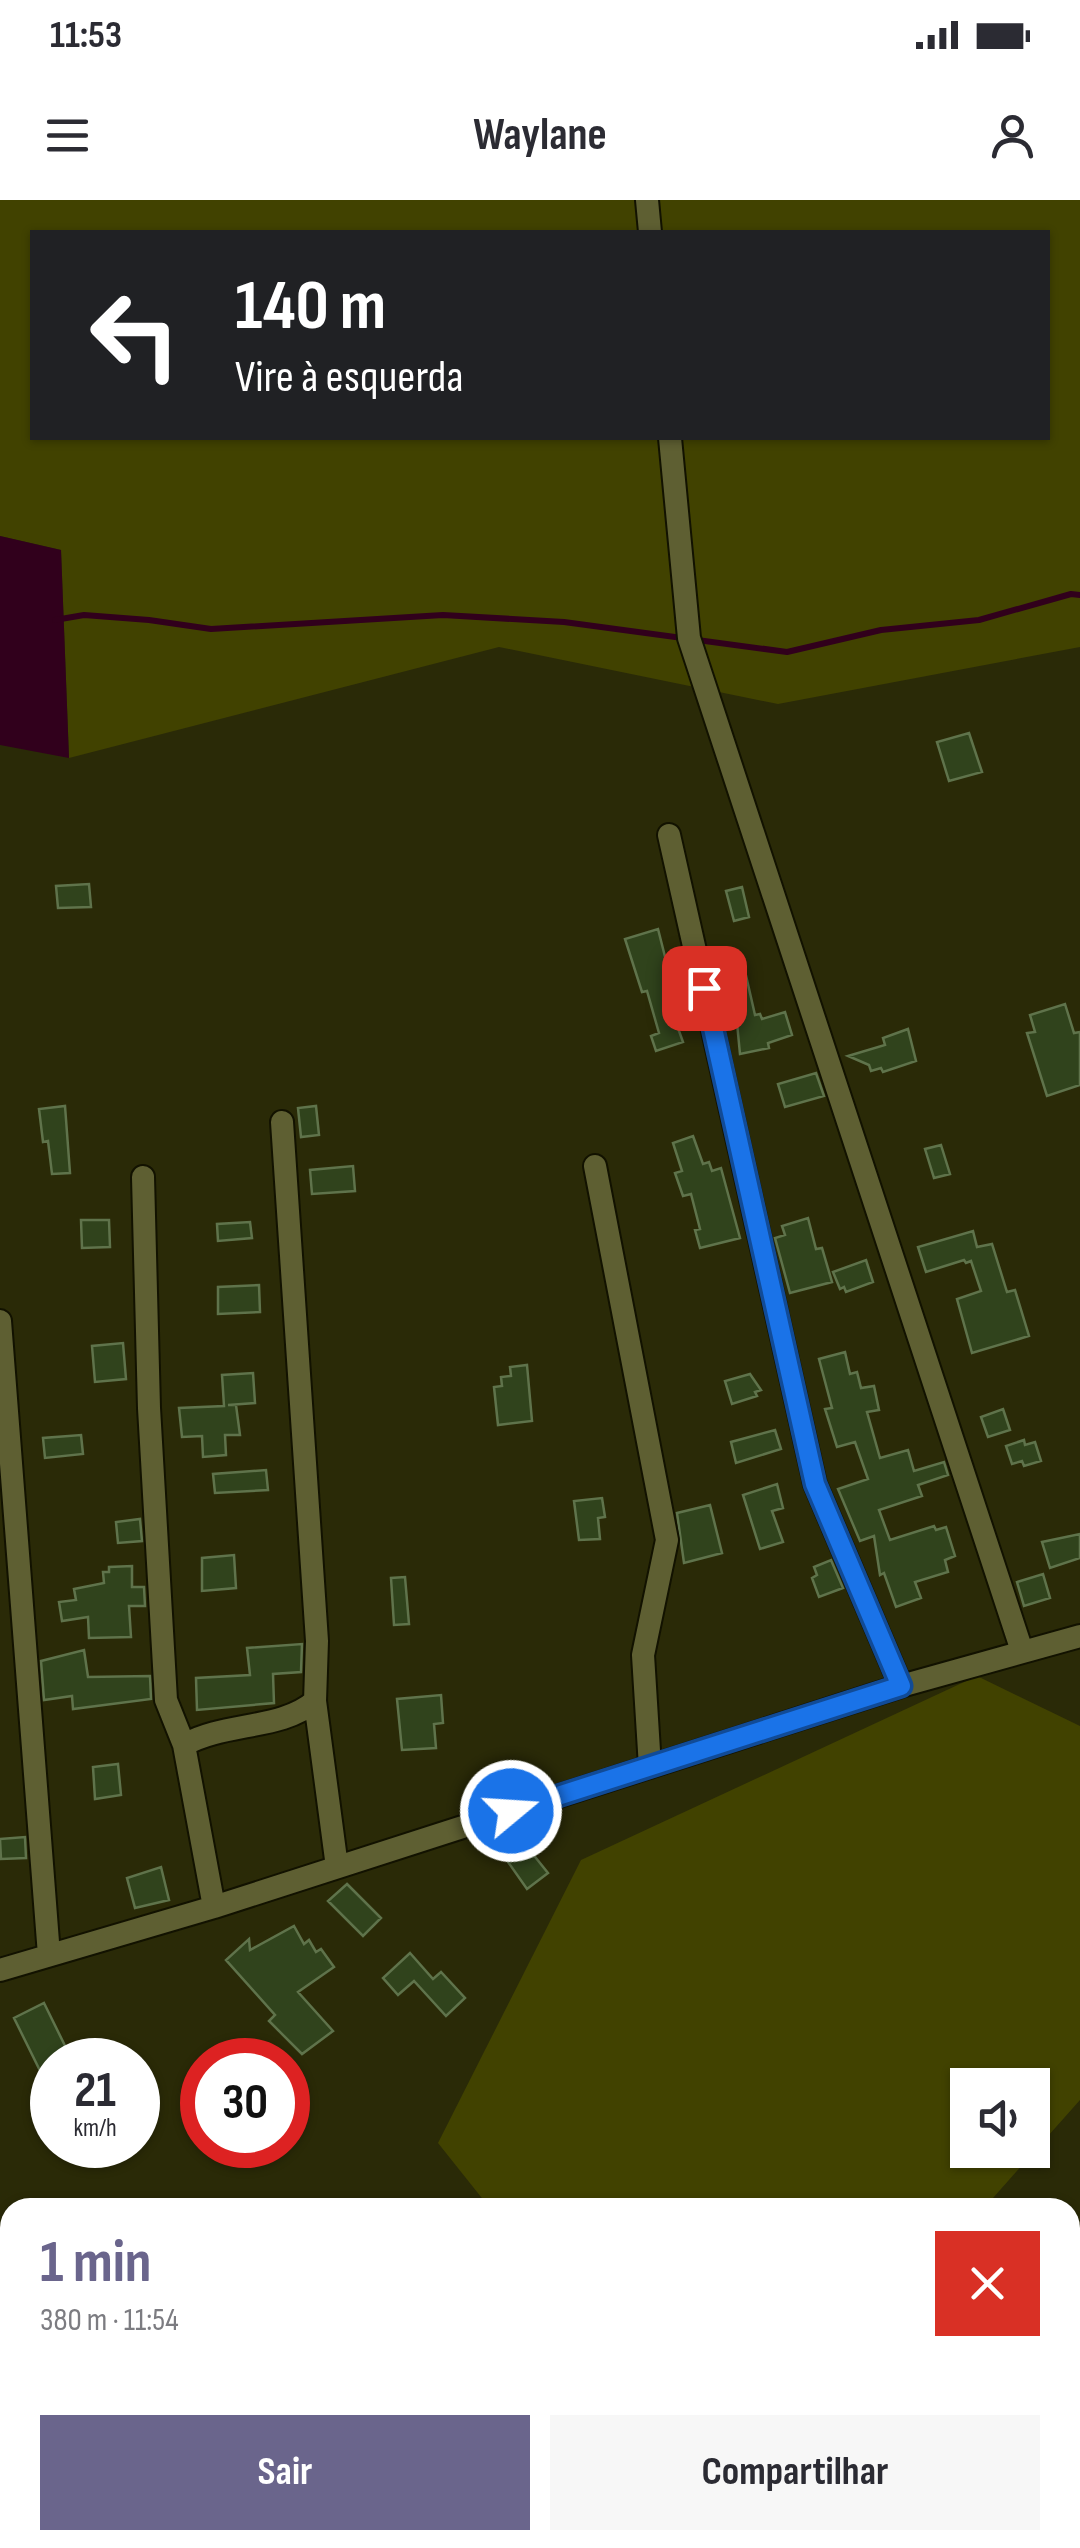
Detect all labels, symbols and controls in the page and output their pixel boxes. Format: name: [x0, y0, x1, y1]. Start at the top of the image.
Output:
text: 11:53: [50, 13, 122, 58]
icon: menu: [40, 108, 95, 163]
text: Waylane: [473, 108, 607, 163]
icon: person: [985, 108, 1040, 163]
text: 140 m: [235, 265, 386, 349]
icon: left: [70, 270, 200, 400]
text: Vire à esquerda: [235, 350, 464, 405]
pin: [662, 946, 747, 1031]
icon: arrive: [677, 961, 732, 1016]
position arrow: [459, 1759, 563, 1863]
speed limit sign: 30: [180, 2038, 310, 2168]
text: 21: [74, 2061, 116, 2121]
map controls: [950, 2068, 1050, 2168]
button: sound: [950, 2068, 1050, 2168]
text: km/h: [73, 2113, 117, 2144]
text: 1 min: [40, 2227, 152, 2299]
button: close: [935, 2231, 1040, 2336]
text: 380 m · 11:54: [40, 2301, 179, 2340]
button: Sair: [40, 2415, 530, 2530]
button: Compartilhar: [550, 2415, 1040, 2530]

